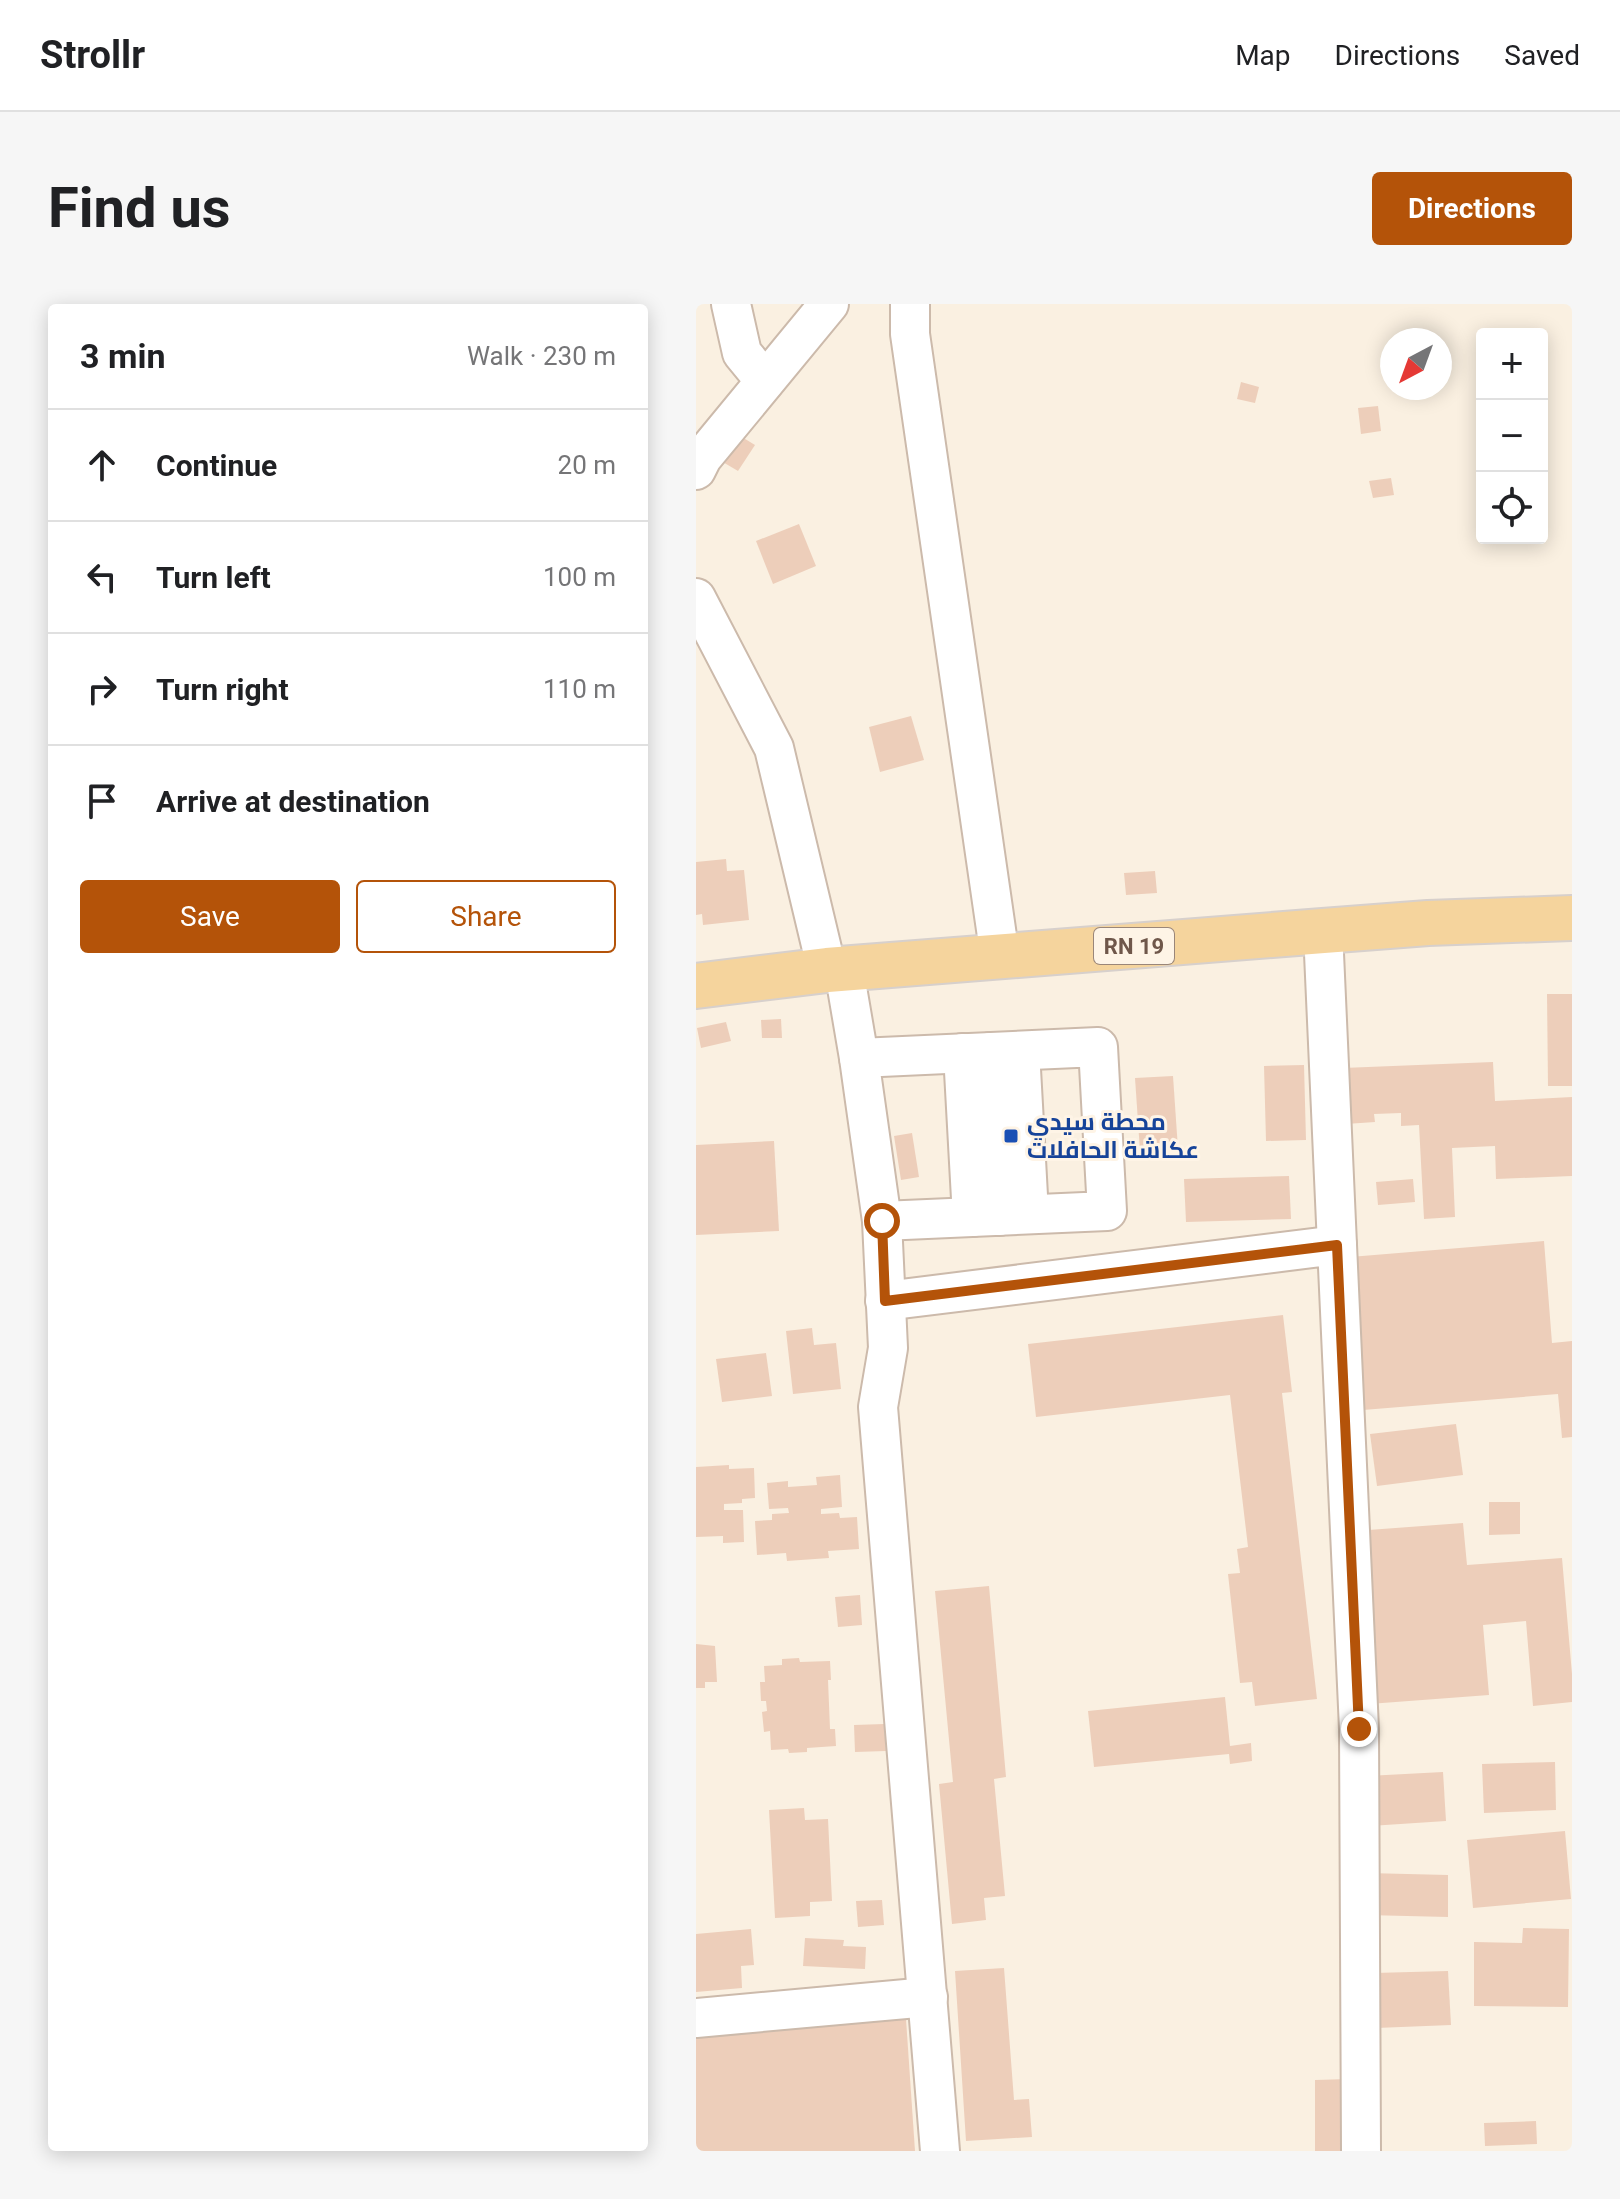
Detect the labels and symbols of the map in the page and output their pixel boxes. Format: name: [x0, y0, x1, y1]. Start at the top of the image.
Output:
north arrow: [1380, 328, 1452, 400]
road number: RN 19: [1094, 928, 1174, 964]
place label: محطة سيدي عكاشة الحافلات: [1027, 1108, 1199, 1164]
marker: محطة سيدي عكاشة الحافلات: [1002, 1127, 1020, 1145]
route start: [864, 1203, 900, 1239]
route end: [1341, 1711, 1377, 1747]

